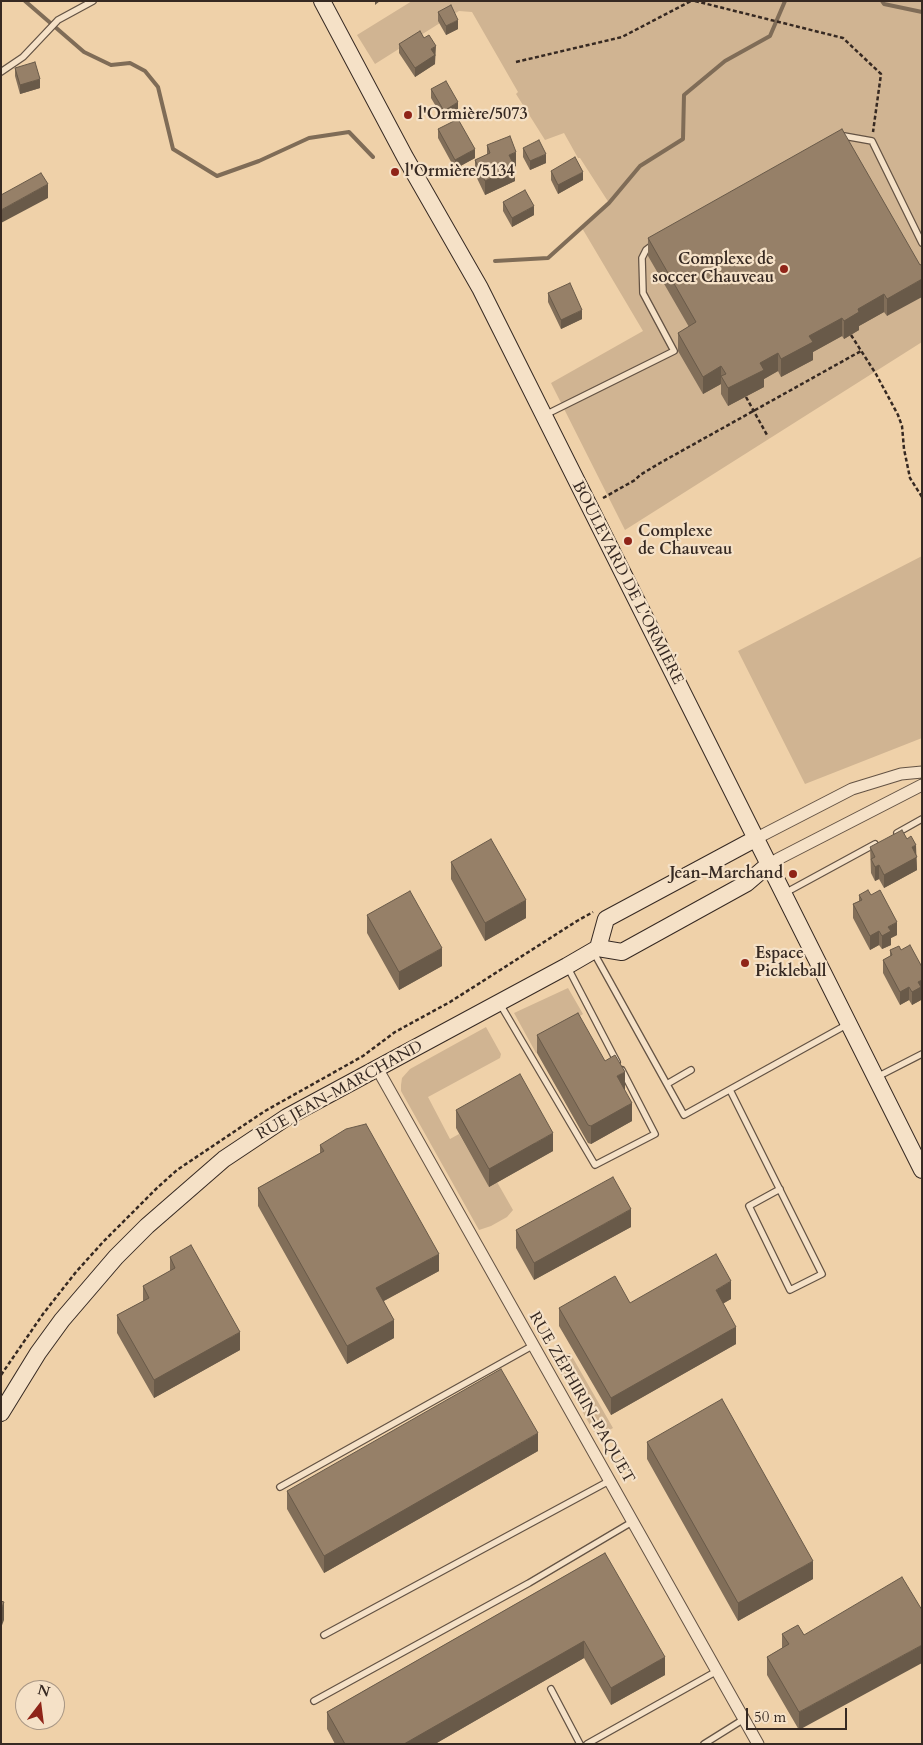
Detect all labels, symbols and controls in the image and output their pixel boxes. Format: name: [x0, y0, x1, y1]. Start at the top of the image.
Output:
place label: l'Ormière/5073: [418, 105, 528, 125]
marker: l'Ormière/5073: [402, 109, 414, 121]
place label: l'Ormière/5134: [405, 162, 515, 182]
marker: l'Ormière/5134: [389, 166, 401, 178]
place label: Complexe de soccer Chauveau: [652, 250, 774, 288]
marker: Complexe de soccer Chauveau: [778, 263, 790, 275]
street label: BOULEVARD DE L'ORMIÈRE: [567, 478, 687, 688]
place label: Complexe de Chauveau: [638, 522, 732, 560]
marker: Complexe de Chauveau: [622, 535, 634, 547]
place label: Jean-Marchand: [670, 864, 783, 884]
marker: Jean-Marchand: [787, 868, 799, 880]
place label: Espace Pickleball: [755, 944, 826, 982]
marker: Espace Pickleball: [739, 957, 751, 969]
street label: RUE JEAN-MARCHAND: [254, 1037, 426, 1145]
street label: RUE ZÉPHIRIN-PAQUET: [524, 1309, 638, 1487]
north arrow: [15, 1680, 65, 1730]
text: N: [35, 1680, 52, 1702]
scale bar: [748, 1698, 849, 1730]
text: 50 m: [754, 1707, 786, 1727]

